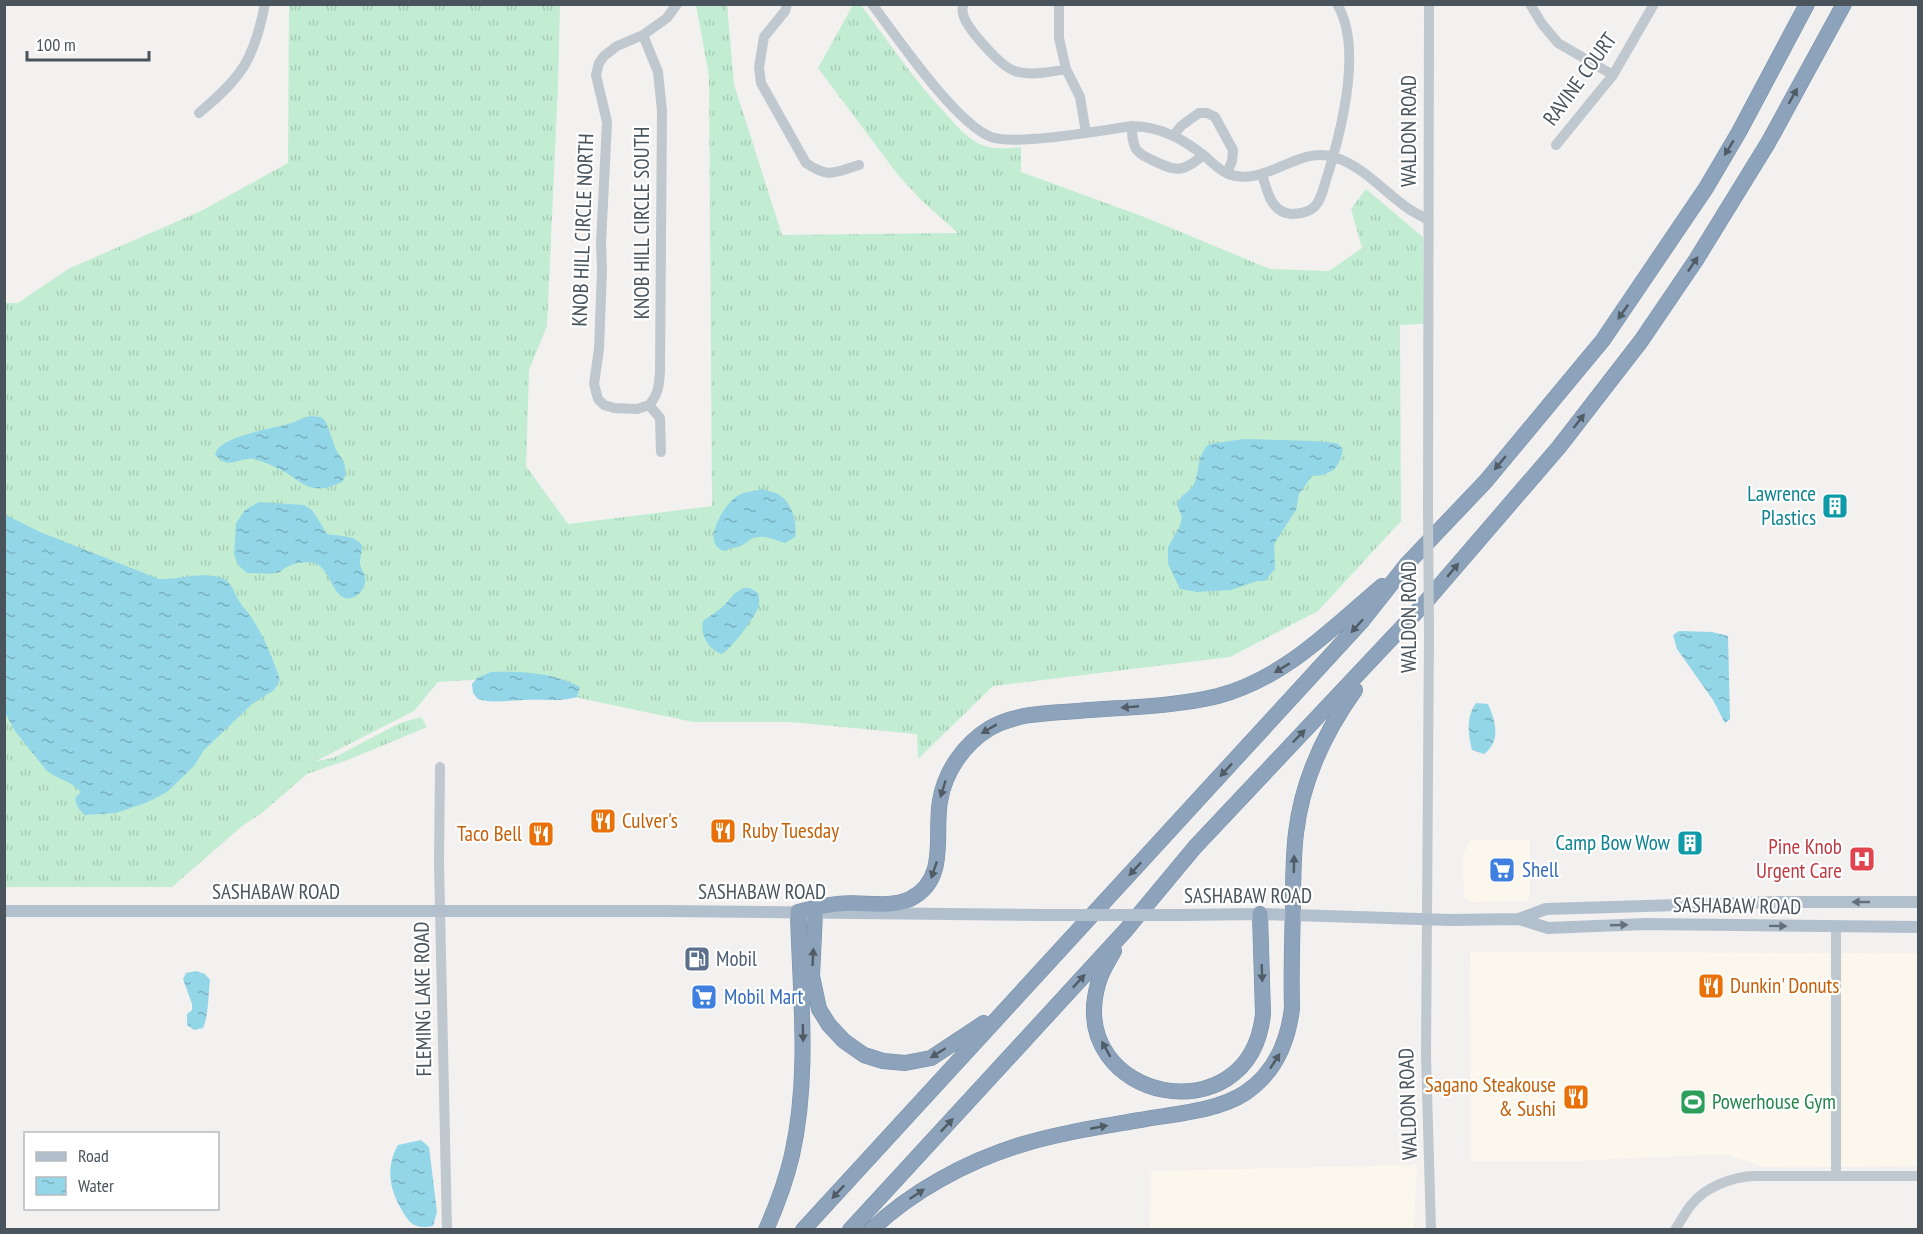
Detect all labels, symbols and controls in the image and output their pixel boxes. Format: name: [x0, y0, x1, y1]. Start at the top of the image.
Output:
scale bar: [27, 24, 148, 62]
street label: RAVINE COURT: [1537, 27, 1623, 130]
text: 100 m: [36, 33, 76, 56]
street label: WALDON ROAD: [1395, 75, 1422, 187]
one-way arrow: [1788, 87, 1798, 104]
street label: KNOB HILL CIRCLE SOUTH: [628, 127, 655, 319]
street label: KNOB HILL CIRCLE NORTH: [566, 133, 599, 327]
one-way arrow: [1724, 140, 1735, 156]
one-way arrow: [1688, 255, 1699, 272]
one-way arrow: [1617, 303, 1629, 319]
one-way arrow: [1572, 414, 1584, 429]
one-way arrow: [1494, 455, 1507, 471]
place label: Lawrence Plastics: [1747, 480, 1816, 531]
building icon: Lawrence Plastics: [1820, 491, 1850, 521]
street label: WALDON ROAD: [1395, 561, 1422, 673]
one-way arrow: [1446, 563, 1459, 578]
one-way arrow: [1351, 618, 1365, 632]
one-way arrow: [1273, 663, 1290, 673]
one-way arrow: [1121, 702, 1140, 712]
one-way arrow: [981, 724, 997, 735]
one-way arrow: [1291, 730, 1305, 744]
one-way arrow: [1220, 762, 1233, 777]
one-way arrow: [938, 780, 947, 798]
restaurant icon: Culver's: [588, 806, 618, 836]
place label: Culver's: [622, 807, 678, 834]
restaurant icon: Ruby Tuesday: [708, 816, 738, 846]
place label: Ruby Tuesday: [742, 817, 839, 844]
restaurant icon: Taco Bell: [526, 819, 556, 849]
place label: Taco Bell: [457, 820, 522, 847]
building icon: Camp Bow Wow: [1675, 828, 1705, 858]
place label: Camp Bow Wow: [1555, 829, 1671, 856]
place label: Pine Knob Urgent Care: [1756, 833, 1842, 884]
hospital icon: Pine Knob Urgent Care: [1847, 844, 1877, 874]
one-way arrow: [1289, 855, 1299, 874]
supermarket icon: Shell: [1487, 855, 1517, 885]
place label: Shell: [1522, 856, 1559, 883]
one-way arrow: [928, 861, 938, 879]
one-way arrow: [1128, 861, 1142, 876]
street label: SASHABAW ROAD: [212, 878, 340, 905]
street label: SASHABAW ROAD: [698, 878, 826, 905]
street label: SASHABAW ROAD: [1184, 882, 1312, 909]
street label: SASHABAW ROAD: [1673, 891, 1801, 920]
one-way arrow: [1852, 897, 1871, 907]
one-way arrow: [1609, 920, 1628, 929]
street label: FLEMING LAKE ROAD: [408, 921, 437, 1077]
one-way arrow: [1769, 921, 1788, 931]
fuel station icon: Mobil: [682, 944, 712, 974]
place label: Mobil: [716, 945, 757, 972]
one-way arrow: [808, 948, 818, 967]
one-way arrow: [1258, 963, 1267, 982]
restaurant icon: Dunkin' Donuts: [1696, 971, 1726, 1001]
place label: Dunkin' Donuts: [1730, 972, 1839, 999]
one-way arrow: [1072, 974, 1085, 989]
supermarket icon: Mobil Mart: [689, 982, 719, 1012]
place label: Mobil Mart: [724, 983, 803, 1010]
one-way arrow: [798, 1024, 808, 1043]
one-way arrow: [1101, 1040, 1111, 1057]
one-way arrow: [930, 1048, 946, 1059]
street label: WALDON ROAD: [1392, 1048, 1423, 1160]
one-way arrow: [1269, 1053, 1280, 1069]
place label: Sagano Steakouse & Sushi: [1425, 1071, 1556, 1122]
restaurant icon: Sagano Steakouse & Sushi: [1561, 1082, 1591, 1112]
sports icon: Powerhouse Gym: [1678, 1087, 1708, 1117]
place label: Powerhouse Gym: [1712, 1088, 1836, 1115]
one-way arrow: [940, 1117, 954, 1132]
one-way arrow: [1090, 1122, 1109, 1131]
legend: [24, 1132, 219, 1210]
text: Road: [78, 1144, 109, 1167]
text: Water: [78, 1174, 114, 1197]
one-way arrow: [831, 1185, 845, 1200]
one-way arrow: [909, 1188, 925, 1200]

